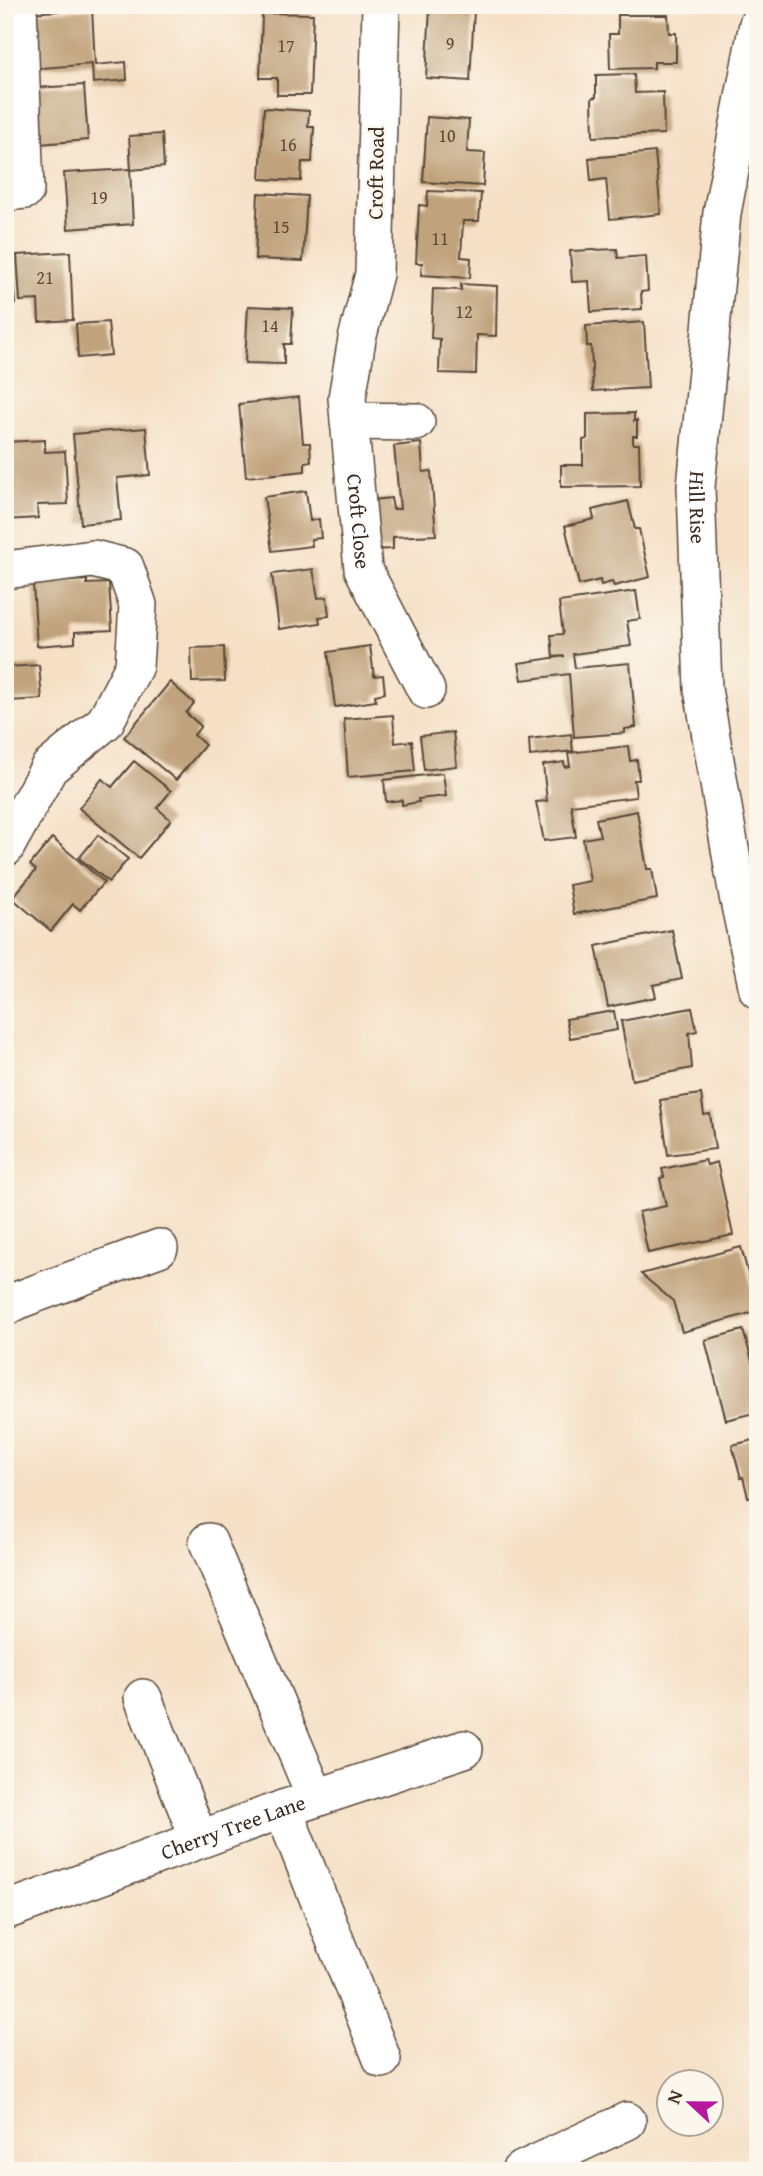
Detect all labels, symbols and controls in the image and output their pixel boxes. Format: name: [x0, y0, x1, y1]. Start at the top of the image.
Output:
house number: 9: [446, 30, 454, 57]
house number: 17: [277, 32, 295, 59]
house number: 10: [438, 122, 456, 149]
street label: Croft Road: [359, 125, 392, 220]
house number: 16: [279, 131, 297, 158]
house number: 19: [90, 184, 108, 211]
house number: 15: [272, 213, 290, 240]
house number: 11: [431, 225, 449, 252]
house number: 21: [36, 264, 54, 291]
house number: 12: [455, 298, 473, 325]
house number: 14: [261, 312, 279, 339]
street label: Hill Rise: [681, 470, 714, 544]
street label: Croft Close: [339, 472, 379, 570]
street label: Cherry Tree Lane: [156, 1787, 309, 1868]
north arrow: [654, 2068, 724, 2138]
text: N: [659, 2085, 690, 2108]

